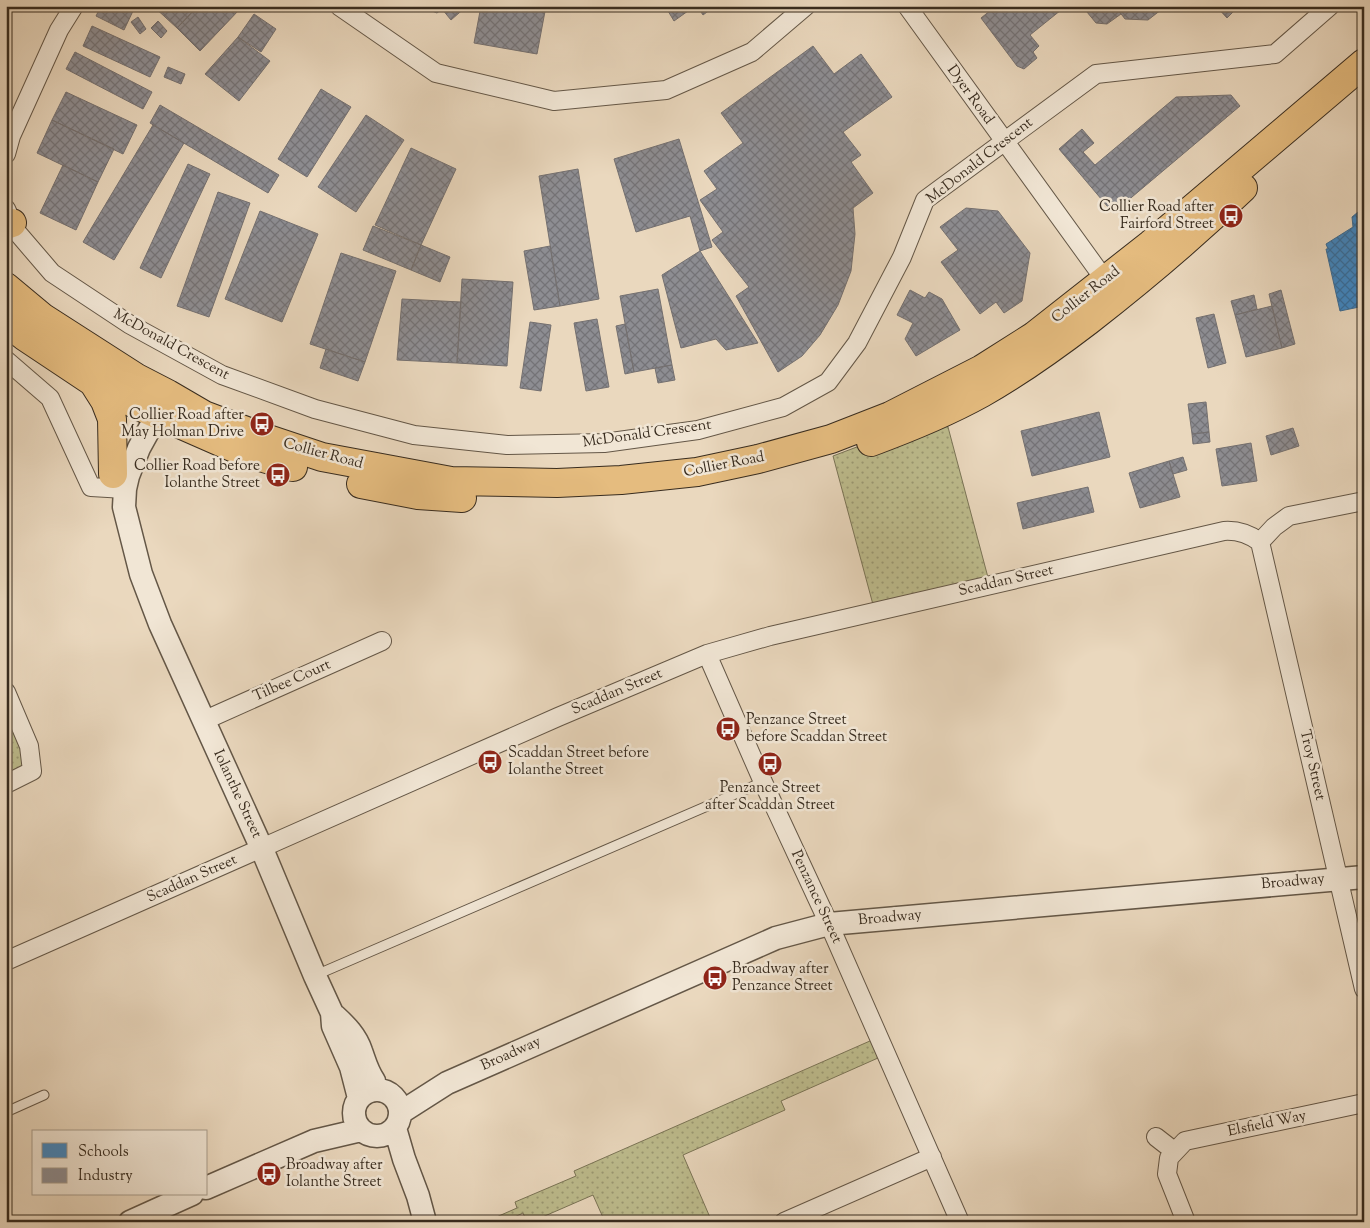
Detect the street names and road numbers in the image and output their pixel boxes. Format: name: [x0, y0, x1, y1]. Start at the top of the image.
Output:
street label: Dyer Road: [941, 61, 999, 129]
street label: McDonald Crescent: [922, 113, 1038, 209]
street label: Collier Road: [1047, 261, 1125, 328]
street label: McDonald Crescent: [109, 304, 233, 386]
street label: McDonald Crescent: [581, 415, 713, 453]
street label: Collier Road: [281, 433, 366, 475]
street label: Collier Road: [682, 447, 767, 483]
street label: Scaddan Street: [956, 560, 1056, 602]
street label: Tilbee Court: [250, 655, 334, 707]
street label: Scaddan Street: [568, 663, 666, 721]
street label: Troy Street: [1294, 728, 1330, 802]
street label: Iolanthe Street: [207, 746, 267, 842]
street label: Penzance Street: [785, 847, 847, 947]
street label: Scaddan Street: [143, 850, 241, 908]
street label: Broadway: [1260, 869, 1326, 895]
street label: Broadway: [857, 905, 923, 931]
street label: Broadway: [478, 1031, 545, 1077]
street label: Elsfield Way: [1226, 1105, 1309, 1143]

